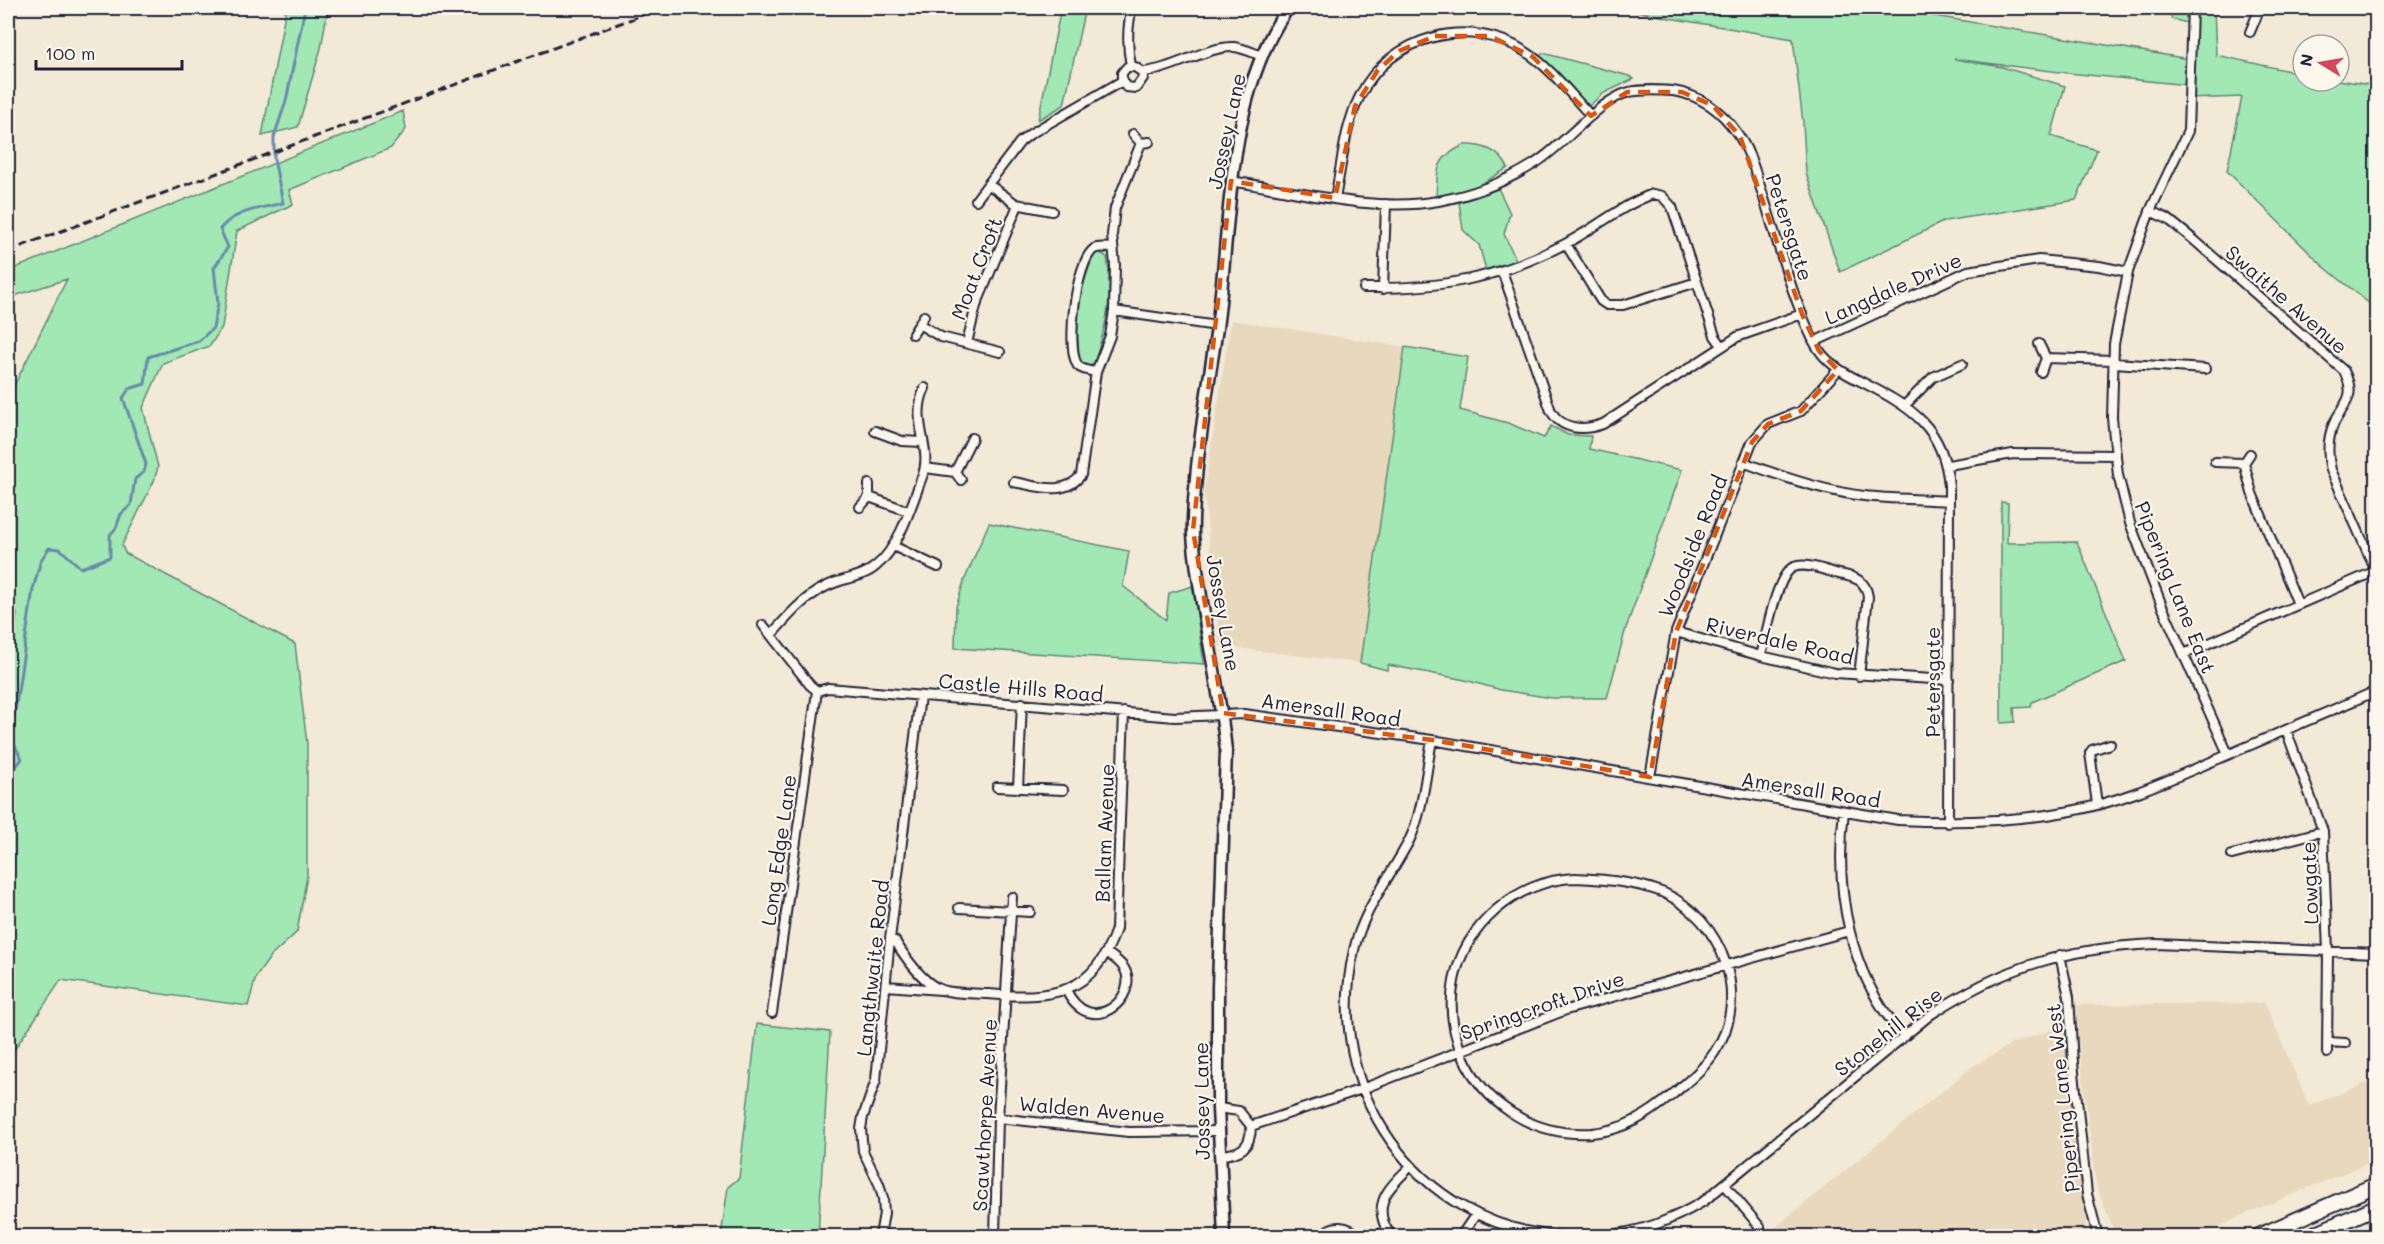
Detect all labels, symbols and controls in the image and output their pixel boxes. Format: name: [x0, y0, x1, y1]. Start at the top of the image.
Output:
scale bar: [36, 33, 182, 71]
north arrow: [2291, 33, 2351, 93]
text: 100 m: [45, 41, 95, 65]
text: N: [2294, 52, 2317, 68]
street label: Jossey Lane: [1201, 71, 1251, 191]
street label: Petersgate: [1761, 170, 1819, 284]
street label: Moat Croft: [944, 213, 1008, 323]
street label: Swaithe Avenue: [2221, 239, 2353, 359]
street label: Langdale Drive: [1820, 246, 1966, 330]
street label: Woodside Road: [1652, 471, 1732, 621]
street label: Pipering Lane East: [2130, 497, 2222, 677]
street label: Jossey Lane: [1201, 553, 1247, 673]
street label: Riverdale Road: [1704, 610, 1856, 670]
street label: Petersgate: [1919, 627, 1945, 737]
street label: Castle Hills Road: [937, 667, 1105, 707]
street label: Amersall Road: [1260, 686, 1402, 732]
street label: Ballam Avenue: [1089, 763, 1119, 903]
street label: Amersall Road: [1740, 765, 1882, 813]
street label: Long Edge Lane: [755, 773, 801, 927]
street label: Lowgate: [2295, 841, 2323, 925]
street label: Langthwaite Road: [850, 879, 894, 1057]
street label: Springcroft Drive: [1456, 965, 1628, 1045]
street label: Stonehill Rise: [1829, 981, 1947, 1081]
street label: Pipering Lane West: [2039, 1002, 2085, 1194]
street label: Scawthorpe Avenue: [966, 1018, 1002, 1212]
street label: Jossey Lane: [1187, 1042, 1215, 1160]
street label: Walden Avenue: [1018, 1090, 1166, 1128]

